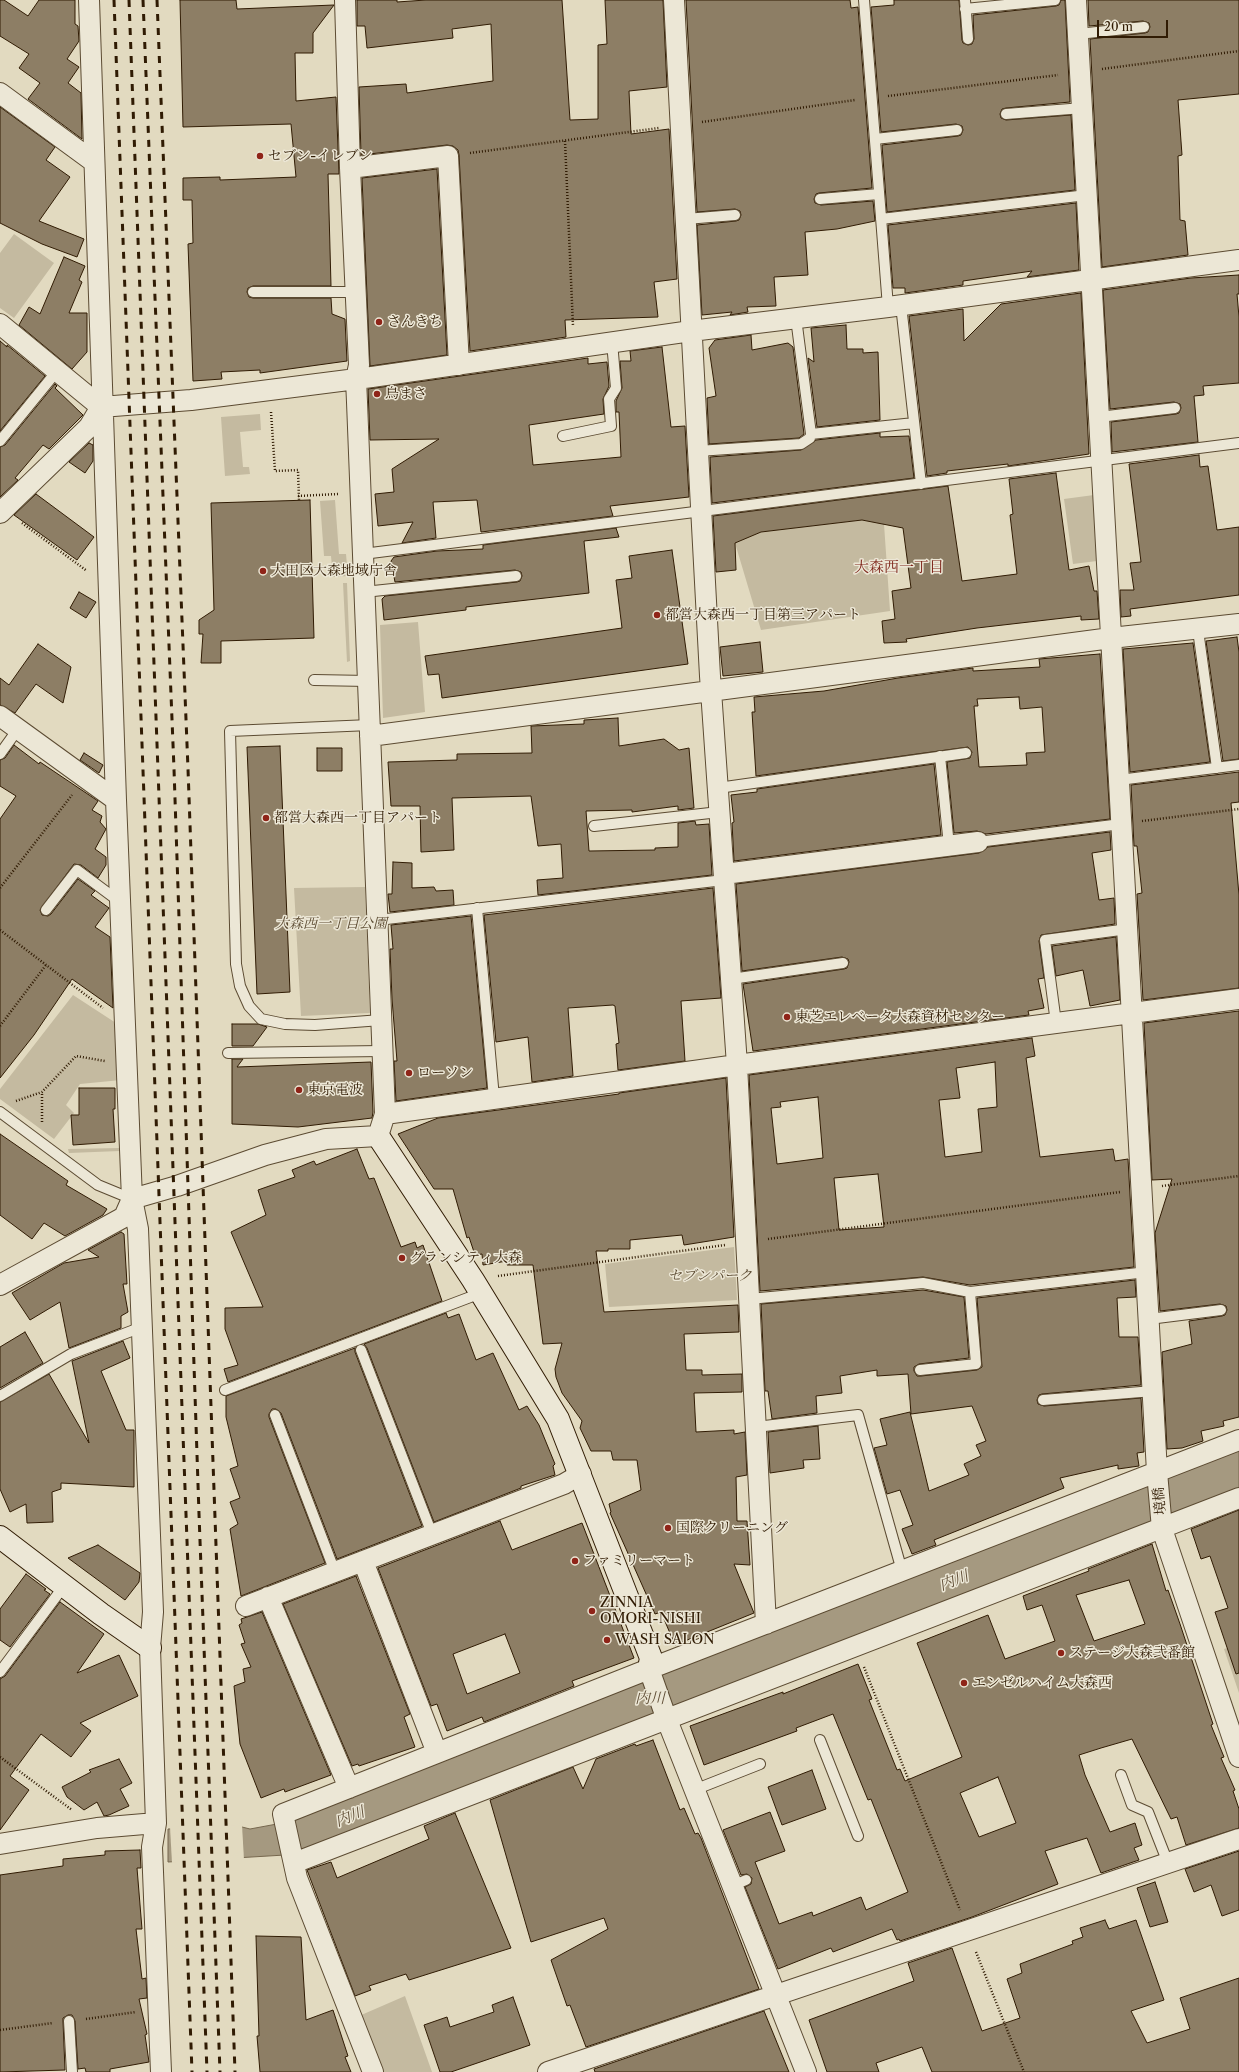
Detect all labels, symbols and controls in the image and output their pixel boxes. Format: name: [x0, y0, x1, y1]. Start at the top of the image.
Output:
scale bar: [1099, 12, 1170, 38]
text: 20 m: [1104, 19, 1133, 34]
place label: セブン-イレブン: [268, 148, 372, 164]
marker: セブン-イレブン: [255, 151, 265, 161]
place label: さんきち: [387, 314, 443, 330]
marker: さんきち: [374, 317, 384, 327]
place label: 鳥まさ: [385, 386, 427, 402]
marker: 鳥まさ: [372, 389, 382, 399]
district label: 大森西一丁目: [854, 559, 944, 577]
place label: 大田区大森地域庁舎: [271, 563, 397, 579]
marker: 大田区大森地域庁舎: [258, 566, 268, 576]
place label: 都営大森西一丁目第三アパート: [665, 607, 861, 623]
marker: 都営大森西一丁目第三アパート: [652, 610, 662, 620]
place label: 都営大森西一丁目アパート: [274, 810, 442, 826]
marker: 都営大森西一丁目アパート: [261, 813, 271, 823]
park label: 大森西一丁目公園: [275, 916, 387, 932]
place label: 東芝エレベータ大森資材センター: [795, 1009, 1005, 1025]
marker: 東芝エレベータ大森資材センター: [782, 1012, 792, 1022]
place label: ローソン: [417, 1065, 473, 1081]
marker: ローソン: [404, 1068, 414, 1078]
place label: 東京電波: [307, 1082, 363, 1098]
marker: 東京電波: [294, 1085, 304, 1095]
place label: グランシティ大森: [410, 1250, 522, 1266]
marker: グランシティ大森: [397, 1253, 407, 1263]
park label: セブンパーク: [668, 1268, 752, 1284]
street label: 境橋: [1150, 1486, 1170, 1516]
place label: 国際クリーニング: [676, 1520, 788, 1536]
marker: 国際クリーニング: [663, 1523, 673, 1533]
place label: ファミリーマート: [583, 1553, 695, 1569]
marker: ファミリーマート: [570, 1556, 580, 1566]
water label: 内川: [937, 1567, 971, 1595]
place label: ZINNIA OMORI-NISHI: [600, 1595, 701, 1628]
marker: ZINNIA OMORI-NISHI: [587, 1606, 597, 1616]
place label: WASH SALON: [615, 1632, 714, 1648]
marker: WASH SALON: [602, 1635, 612, 1645]
place label: ステージ大森弐番館: [1069, 1645, 1195, 1661]
marker: ステージ大森弐番館: [1056, 1648, 1066, 1658]
place label: エンゼルハイム大森西: [972, 1675, 1112, 1691]
marker: エンゼルハイム大森西: [959, 1678, 969, 1688]
water label: 内川: [635, 1690, 665, 1708]
water label: 内川: [333, 1803, 367, 1831]

